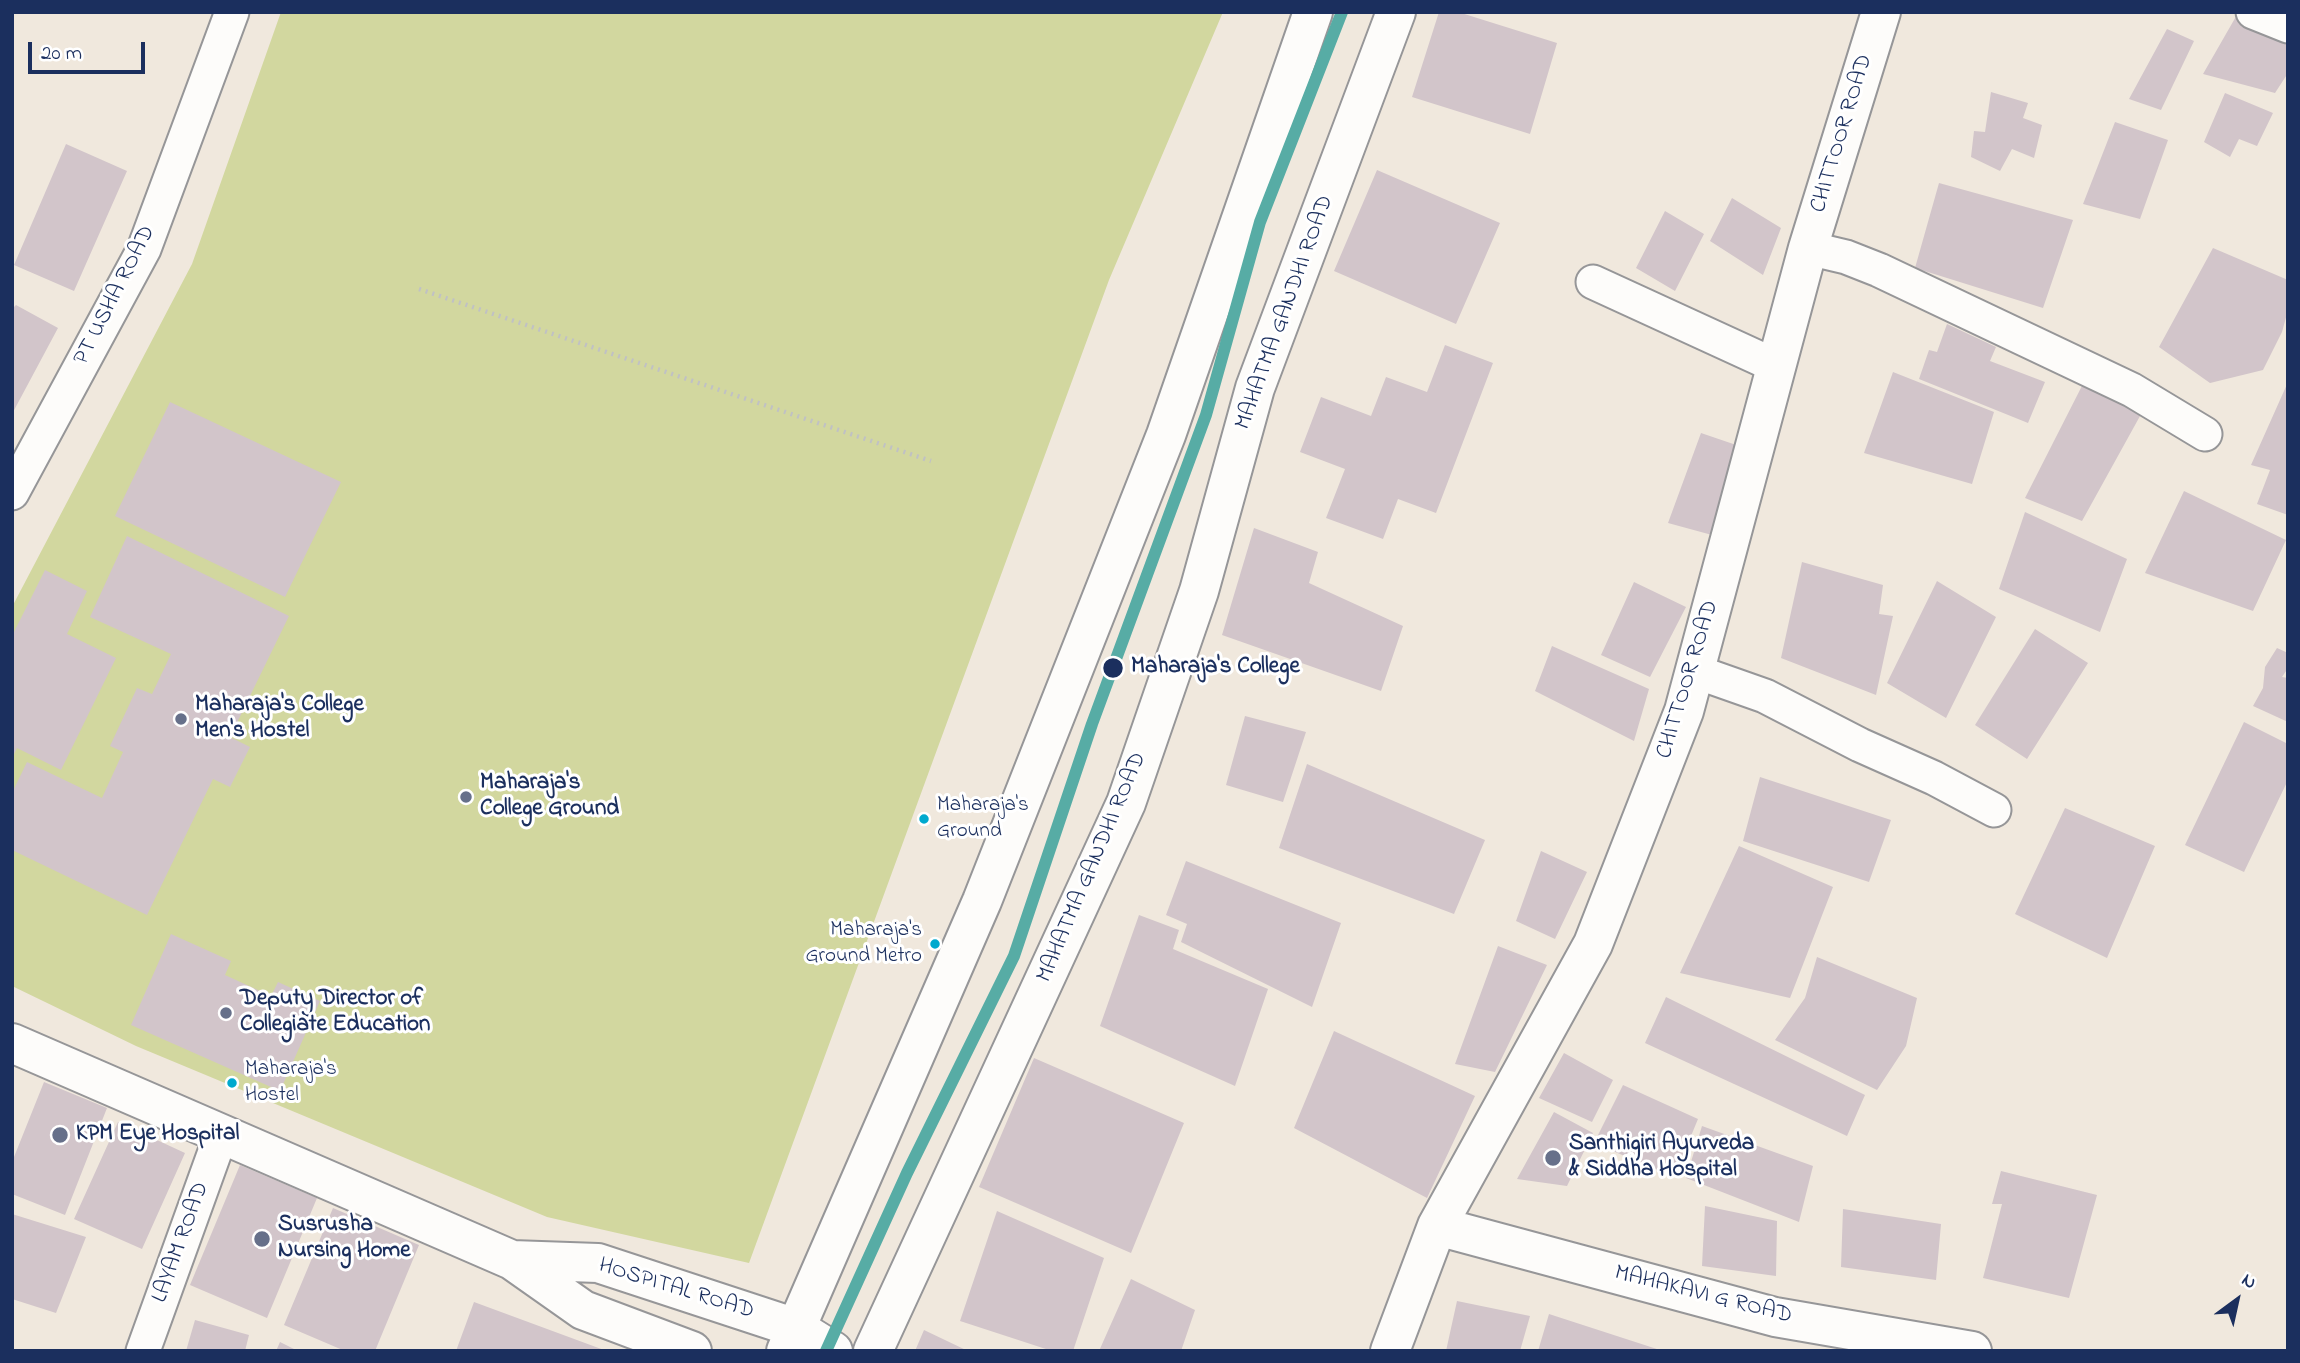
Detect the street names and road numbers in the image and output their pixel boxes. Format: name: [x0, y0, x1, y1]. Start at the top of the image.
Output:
street label: CHITTOOR ROAD: [1806, 51, 1880, 217]
street label: MAHATMA GANDHI ROAD: [1231, 192, 1341, 434]
street label: PT USHA ROAD: [69, 222, 163, 370]
street label: CHITTOOR ROAD: [1652, 597, 1726, 763]
street label: MAHATMA GANDHI ROAD: [1032, 749, 1154, 987]
street label: LAYAM ROAD: [147, 1179, 217, 1307]
street label: HOSPITAL ROAD: [595, 1253, 757, 1327]
street label: MAHAKAVI G ROAD: [1611, 1261, 1795, 1331]

